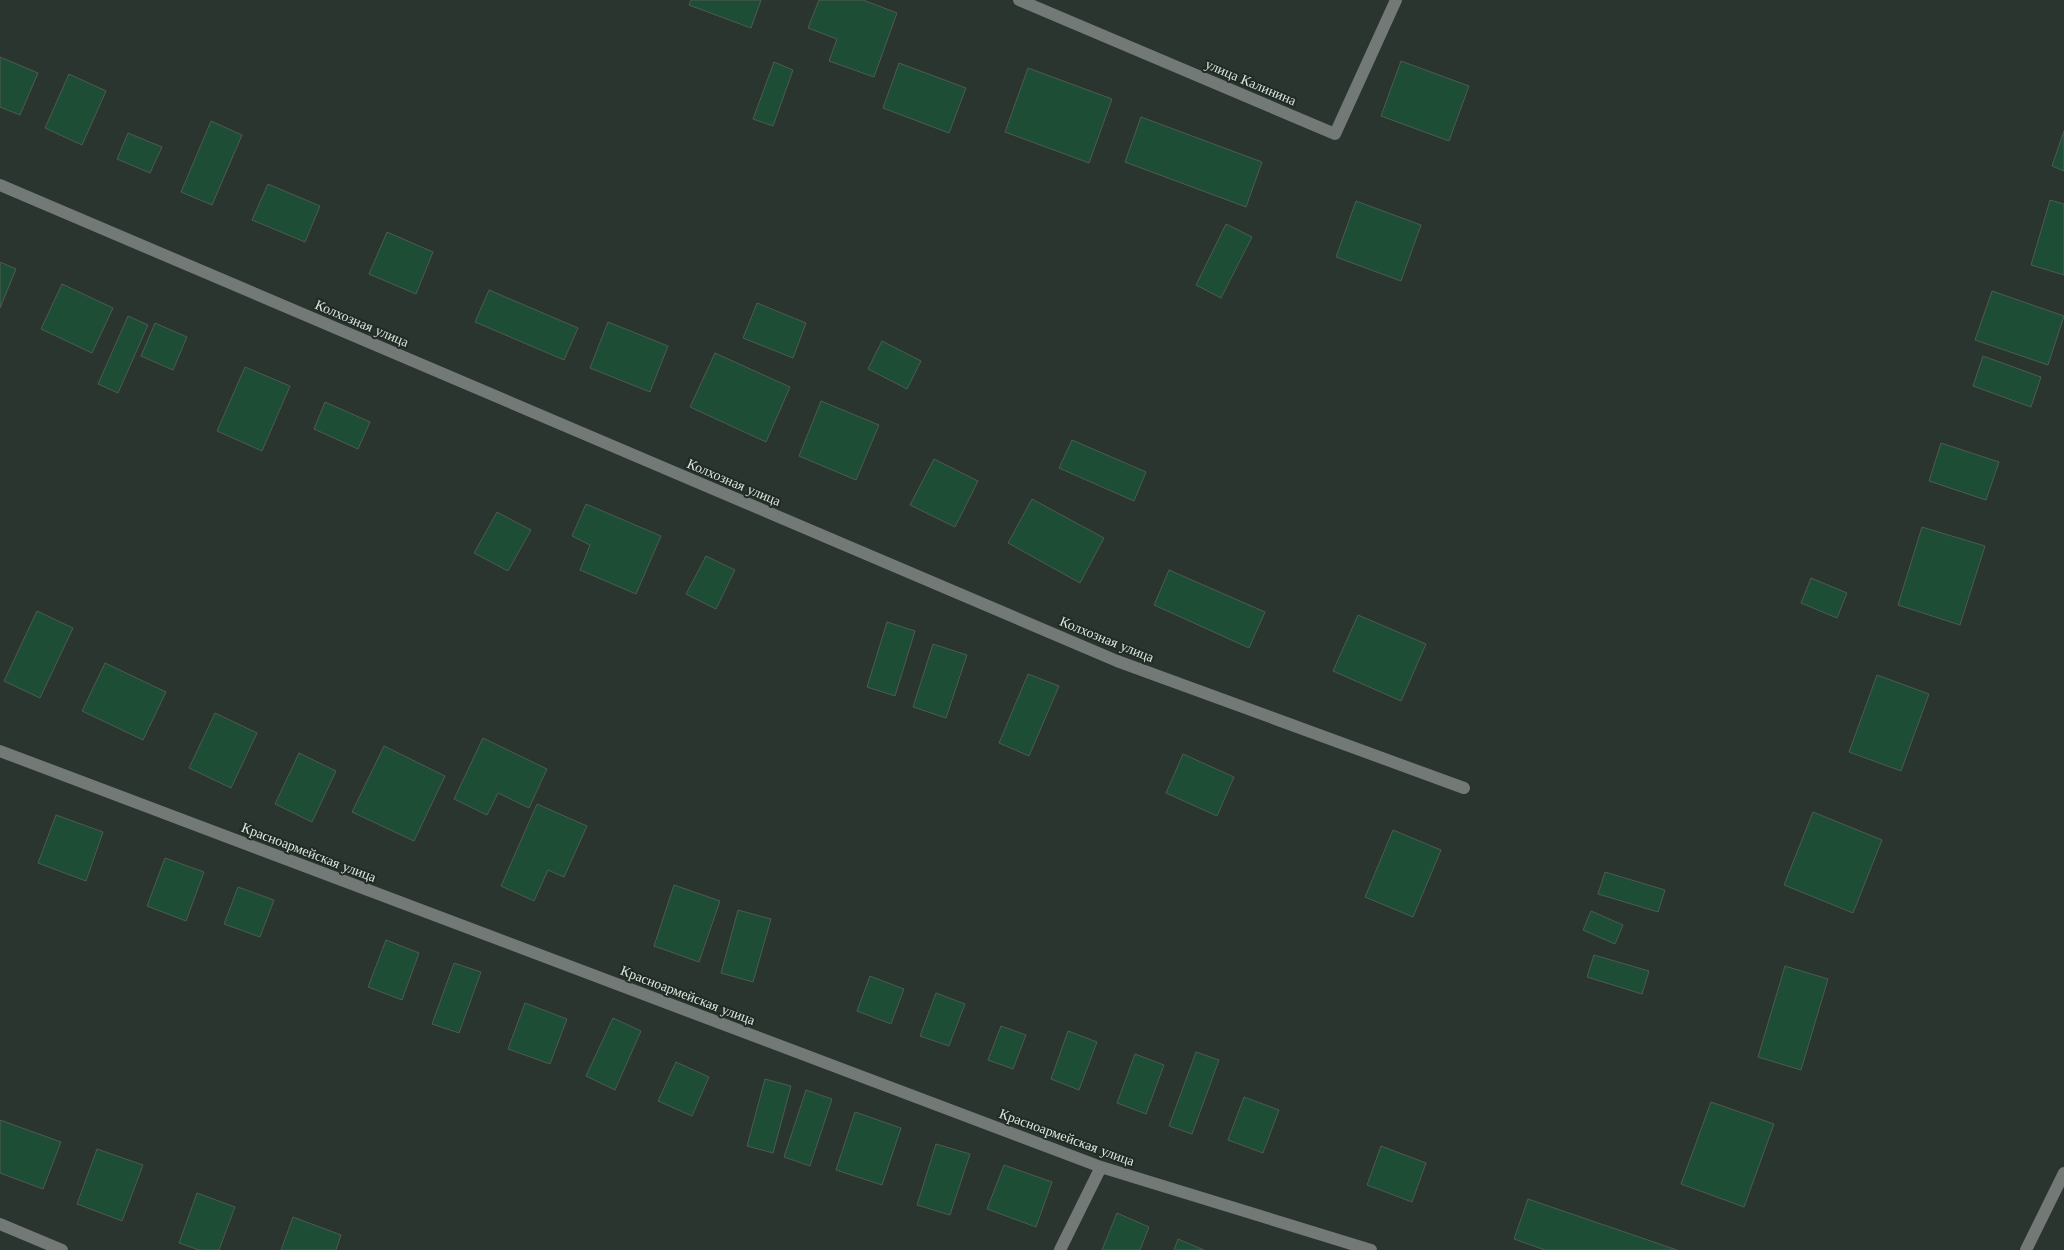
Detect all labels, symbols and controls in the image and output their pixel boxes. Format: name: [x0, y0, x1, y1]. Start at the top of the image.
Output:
street label: улица Калинина: [1203, 55, 1300, 110]
street label: Колхозная улица: [312, 295, 412, 351]
street label: Колхозная улица: [684, 454, 784, 510]
street label: Колхозная улица: [1057, 612, 1158, 666]
street label: Красноармейская улица: [239, 818, 380, 886]
street label: Красноармейская улица: [618, 961, 759, 1029]
street label: Красноармейская улица: [997, 1104, 1138, 1170]

